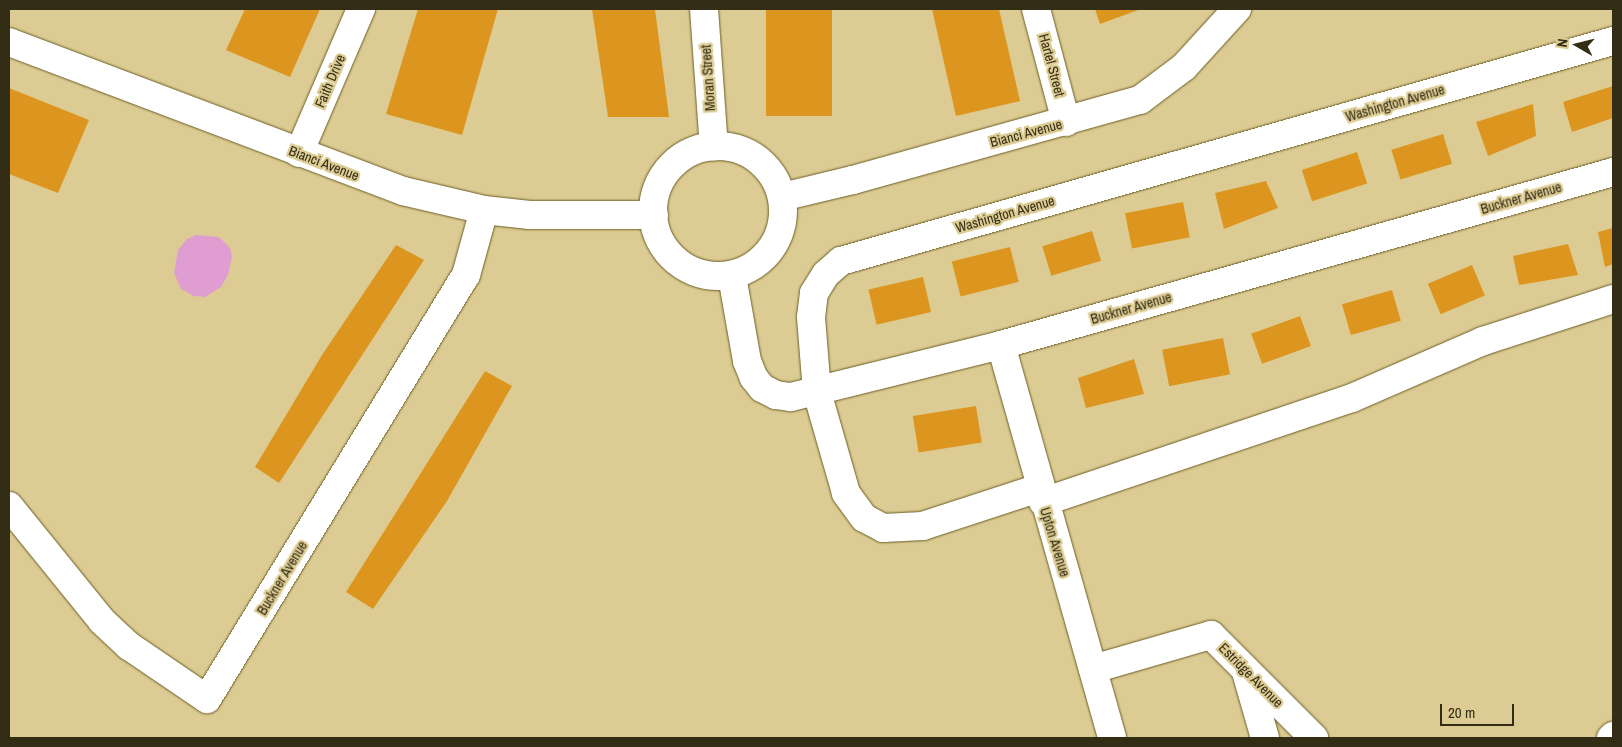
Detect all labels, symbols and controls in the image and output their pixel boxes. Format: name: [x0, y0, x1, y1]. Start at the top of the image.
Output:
north arrow: [1552, 20, 1602, 70]
street label: Hartel Street: [1036, 32, 1068, 98]
text: N: [1553, 38, 1572, 48]
street label: Moran Street: [697, 44, 719, 112]
street label: Faith Drive: [311, 52, 349, 110]
street label: Washington Avenue: [1343, 81, 1447, 125]
street label: Bianci Avenue: [988, 115, 1064, 151]
street label: Bianci Avenue: [286, 142, 362, 184]
street label: Buckner Avenue: [1478, 178, 1564, 218]
street label: Washington Avenue: [953, 192, 1057, 236]
street label: Buckner Avenue: [1088, 288, 1174, 328]
street label: Upton Avenue: [1036, 505, 1074, 579]
street label: Buckner Avenue: [253, 538, 311, 618]
street label: Estridge Avenue: [1215, 639, 1287, 711]
scale bar: [1442, 694, 1516, 726]
text: 20 m: [1448, 702, 1475, 723]

